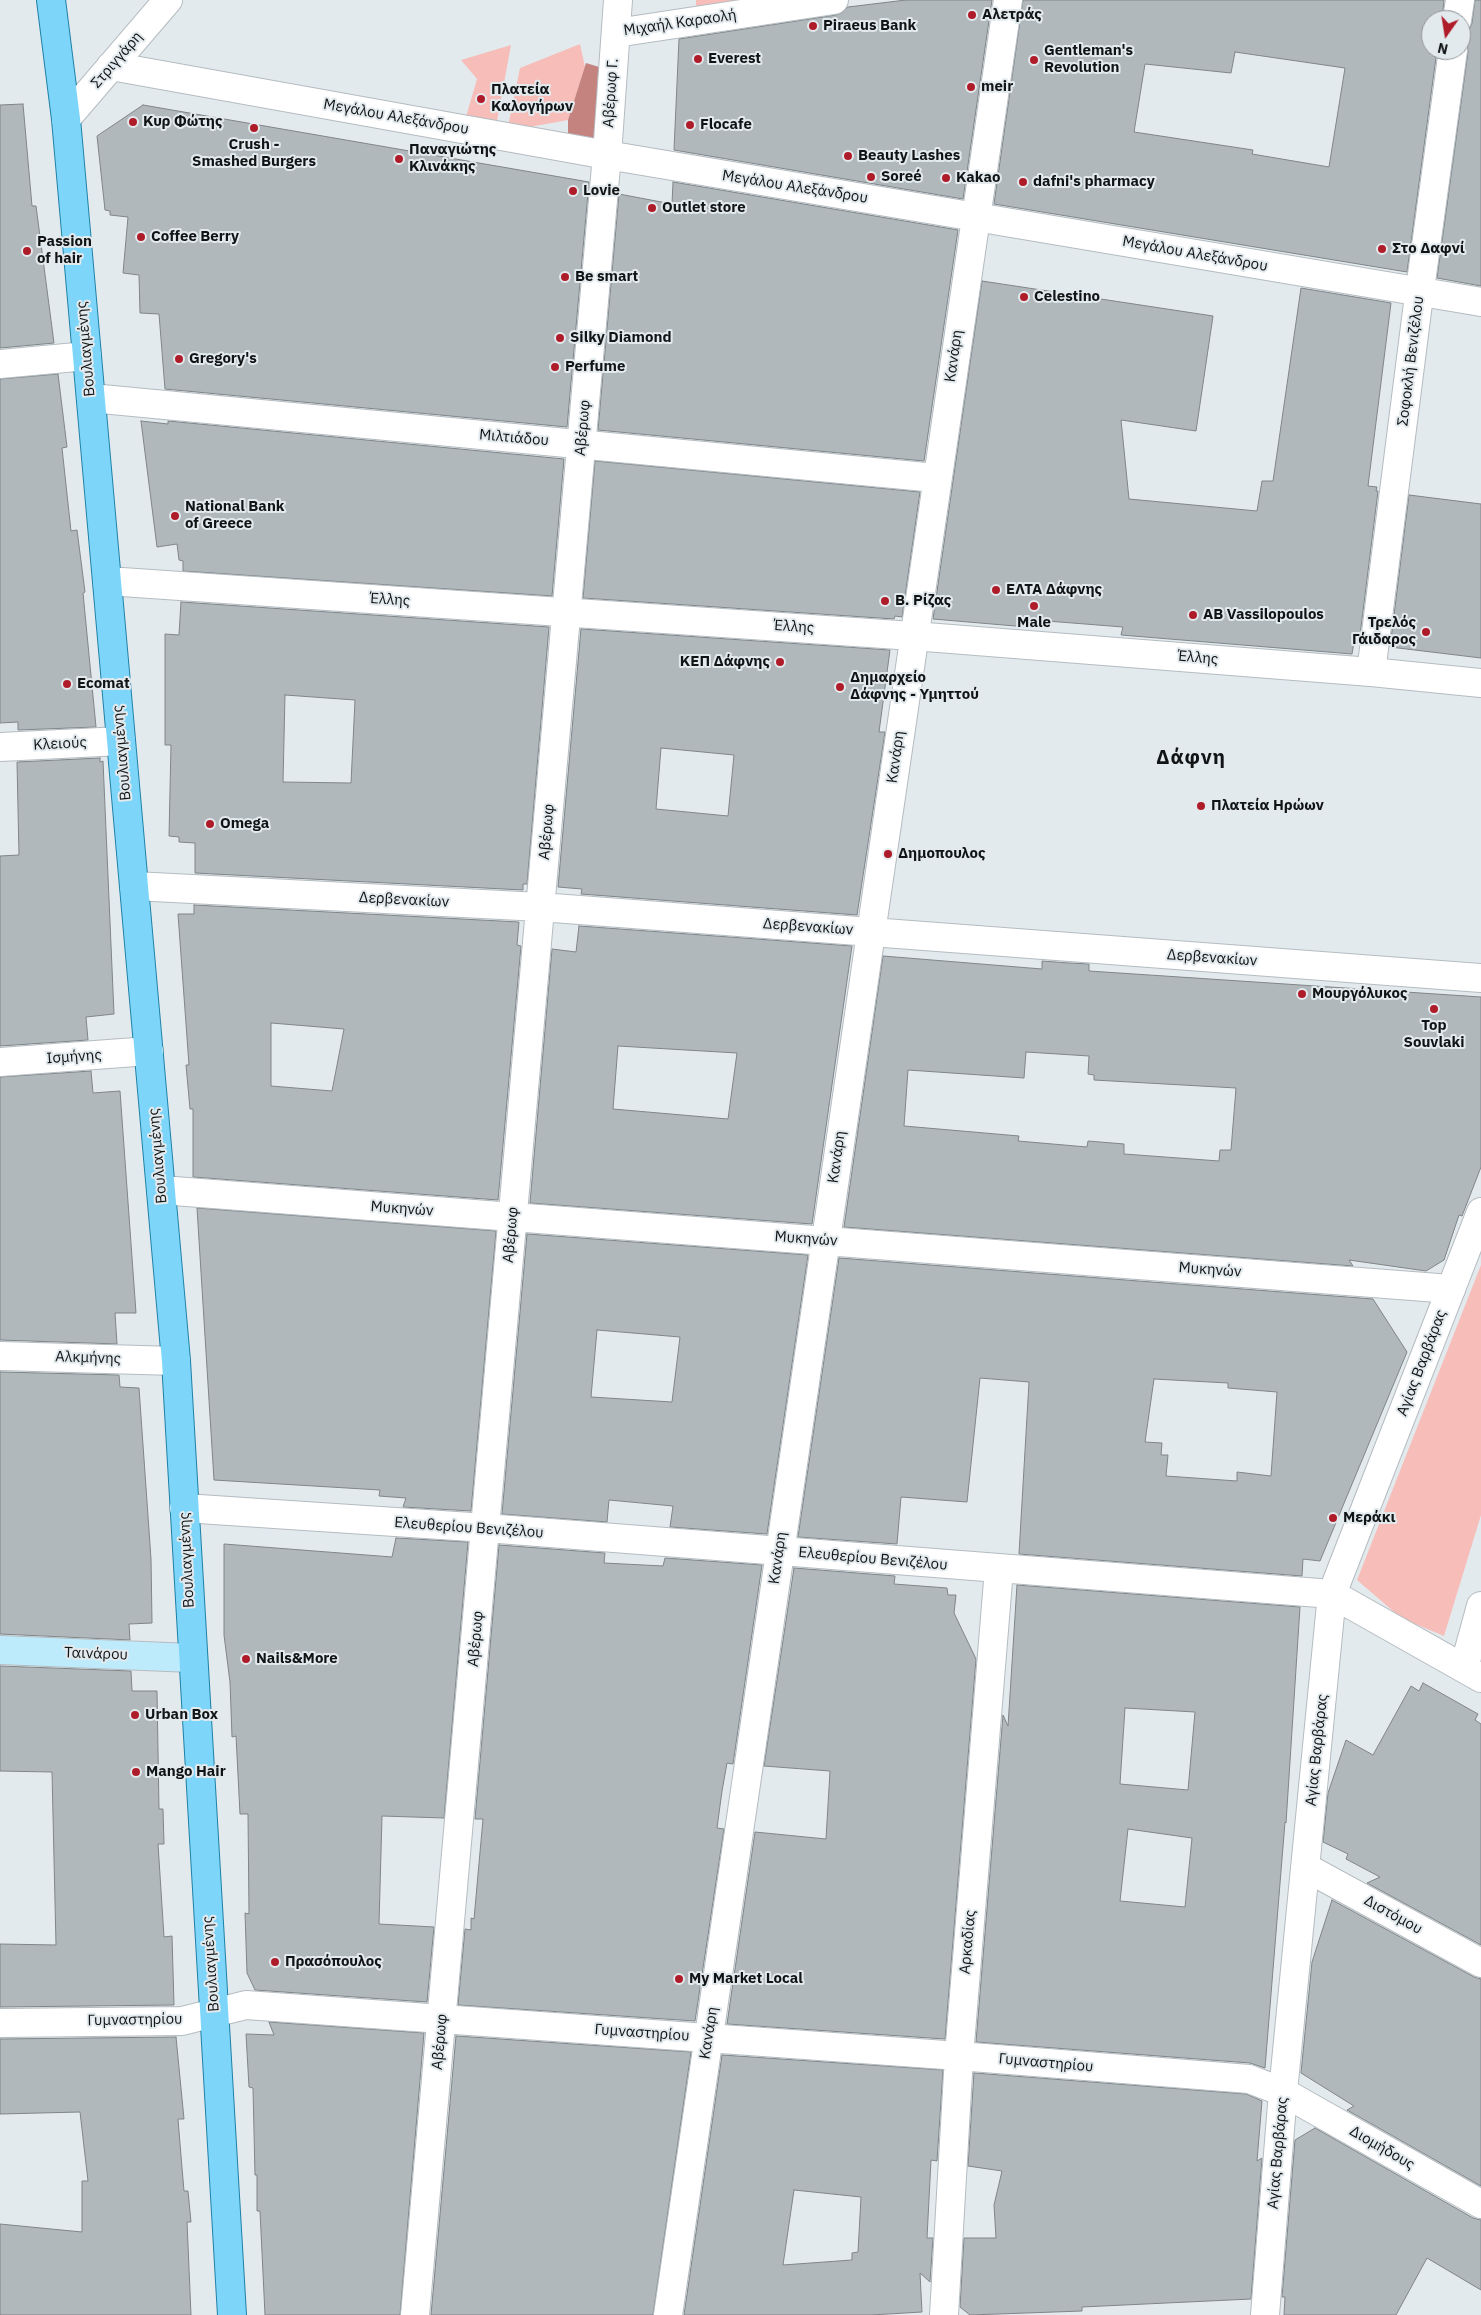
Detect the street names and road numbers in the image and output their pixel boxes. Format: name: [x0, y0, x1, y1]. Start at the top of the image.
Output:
street label: Μιχαήλ Καραολή: [622, 6, 738, 40]
street label: Στριγγάρη: [87, 28, 147, 92]
street label: Αβέρωφ Γ.: [600, 58, 622, 128]
street label: Μεγάλου Αλεξάνδρου: [322, 95, 470, 139]
street label: Μεγάλου Αλεξάνδρου: [721, 167, 869, 207]
street label: Μεγάλου Αλεξάνδρου: [1121, 232, 1269, 276]
street label: Σοφοκλή Βενιζέλου: [1394, 295, 1428, 427]
street label: Βουλιαγμένης: [73, 300, 99, 398]
street label: Κανάρη: [941, 329, 967, 383]
street label: Αβέρωφ: [572, 399, 594, 457]
street label: Μιλτιάδου: [478, 426, 550, 450]
street label: Έλλης: [369, 590, 411, 610]
street label: Έλλης: [773, 617, 815, 637]
street label: Έλλης: [1177, 647, 1219, 669]
street label: Βουλιαγμένης: [109, 704, 135, 802]
street label: Κανάρη: [883, 730, 909, 784]
street label: Κλειούς: [33, 734, 87, 754]
street label: Αβέρωφ: [536, 803, 558, 861]
street label: Δερβενακίων: [358, 889, 450, 911]
street label: Δερβενακίων: [762, 915, 854, 939]
street label: Δερβενακίων: [1166, 946, 1258, 970]
street label: Ισμήνης: [46, 1046, 102, 1068]
street label: Βουλιαγμένης: [145, 1107, 171, 1205]
street label: Κανάρη: [824, 1130, 850, 1184]
street label: Μυκηνών: [370, 1198, 434, 1220]
street label: Αβέρωφ: [500, 1206, 522, 1264]
street label: Μυκηνών: [774, 1228, 838, 1250]
street label: Μυκηνών: [1178, 1259, 1242, 1281]
street label: Αγίας Βαρβάρας: [1393, 1307, 1451, 1419]
street label: Αλκμήνης: [55, 1348, 121, 1368]
street label: Βουλιαγμένης: [176, 1512, 198, 1608]
street label: Ελευθερίου Βενιζέλου: [394, 1514, 544, 1542]
street label: Κανάρη: [765, 1531, 791, 1585]
street label: Ελευθερίου Βενιζέλου: [798, 1544, 948, 1574]
street label: Αβέρωφ: [465, 1610, 487, 1668]
street label: Ταινάρου: [64, 1644, 128, 1664]
street label: Αγίας Βαρβάρας: [1302, 1693, 1332, 1807]
street label: Διστόμου: [1361, 1892, 1425, 1938]
street label: Αρκαδίας: [956, 1909, 980, 1975]
street label: Βουλιαγμένης: [199, 1916, 223, 2012]
street label: Κανάρη: [696, 2005, 722, 2061]
street label: Γυμναστηρίου: [87, 2010, 183, 2030]
street label: Αβέρωφ: [429, 2013, 451, 2071]
street label: Γυμναστηρίου: [594, 2021, 690, 2045]
street label: Γυμναστηρίου: [998, 2050, 1094, 2076]
street label: Αγίας Βαρβάρας: [1264, 2096, 1292, 2210]
street label: Διομήδους: [1346, 2122, 1418, 2174]

